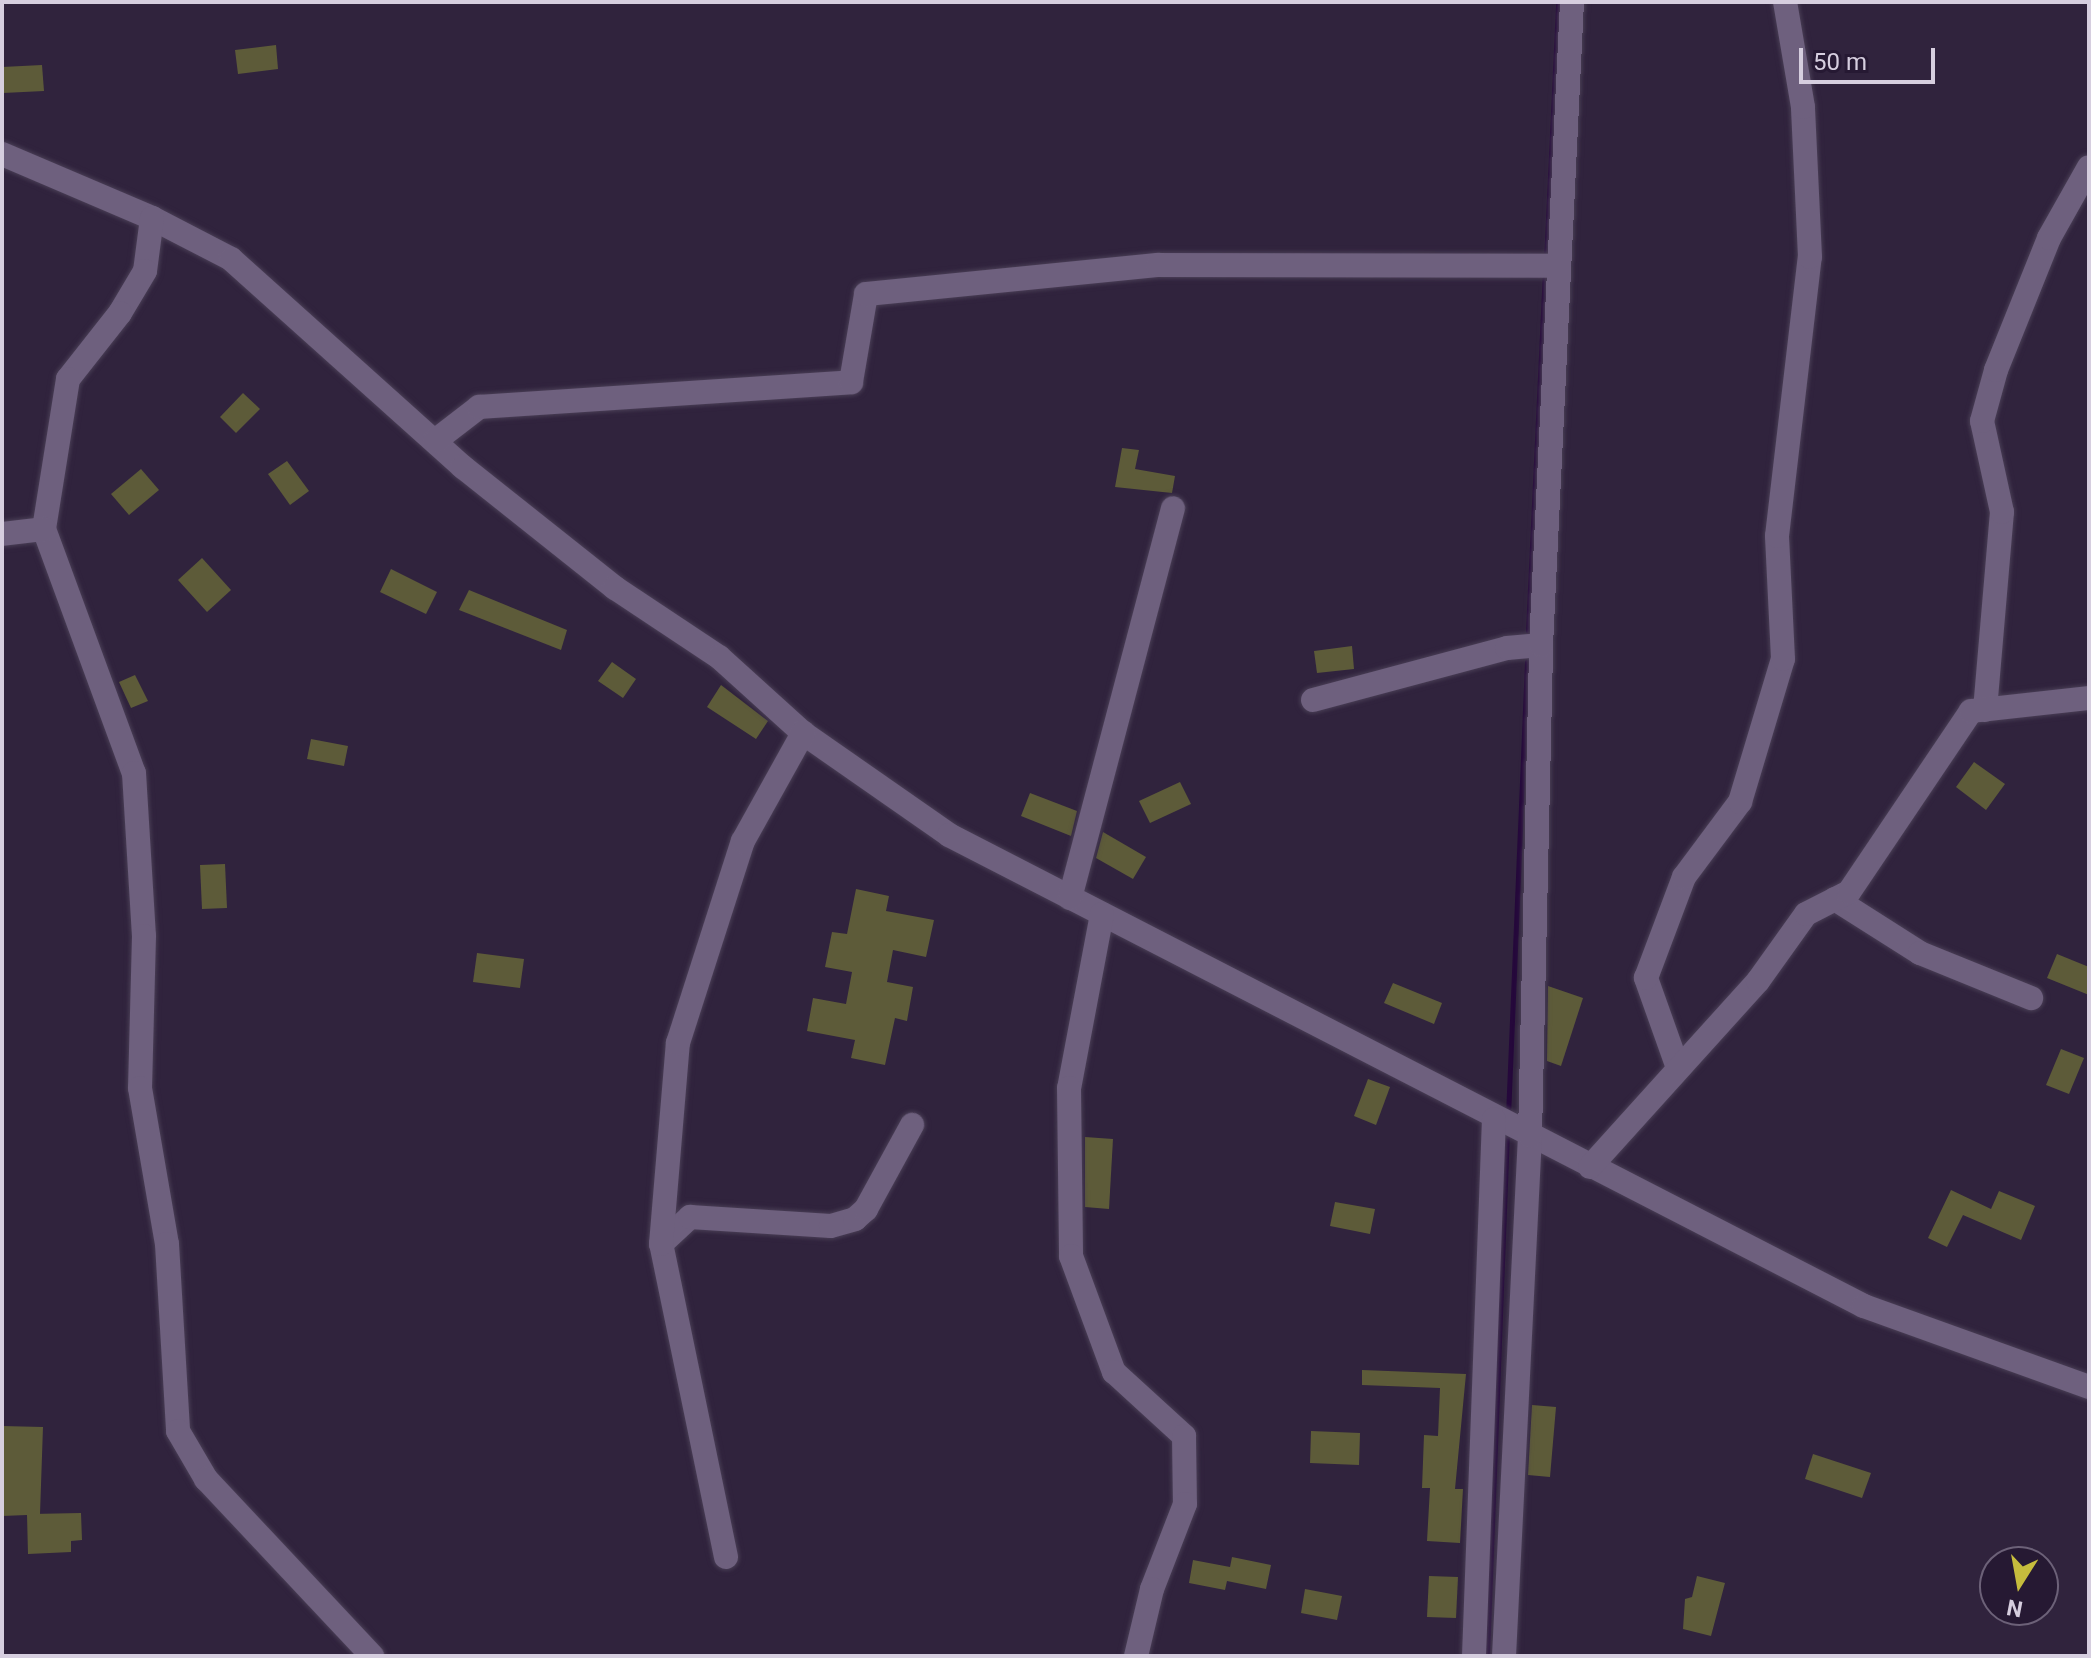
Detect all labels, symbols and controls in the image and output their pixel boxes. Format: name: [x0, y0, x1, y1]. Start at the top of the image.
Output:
scale bar: [1803, 32, 1939, 82]
text: 50 m: [1813, 48, 1867, 76]
north arrow: [1979, 1546, 2059, 1626]
text: N: [2005, 1594, 2025, 1622]

